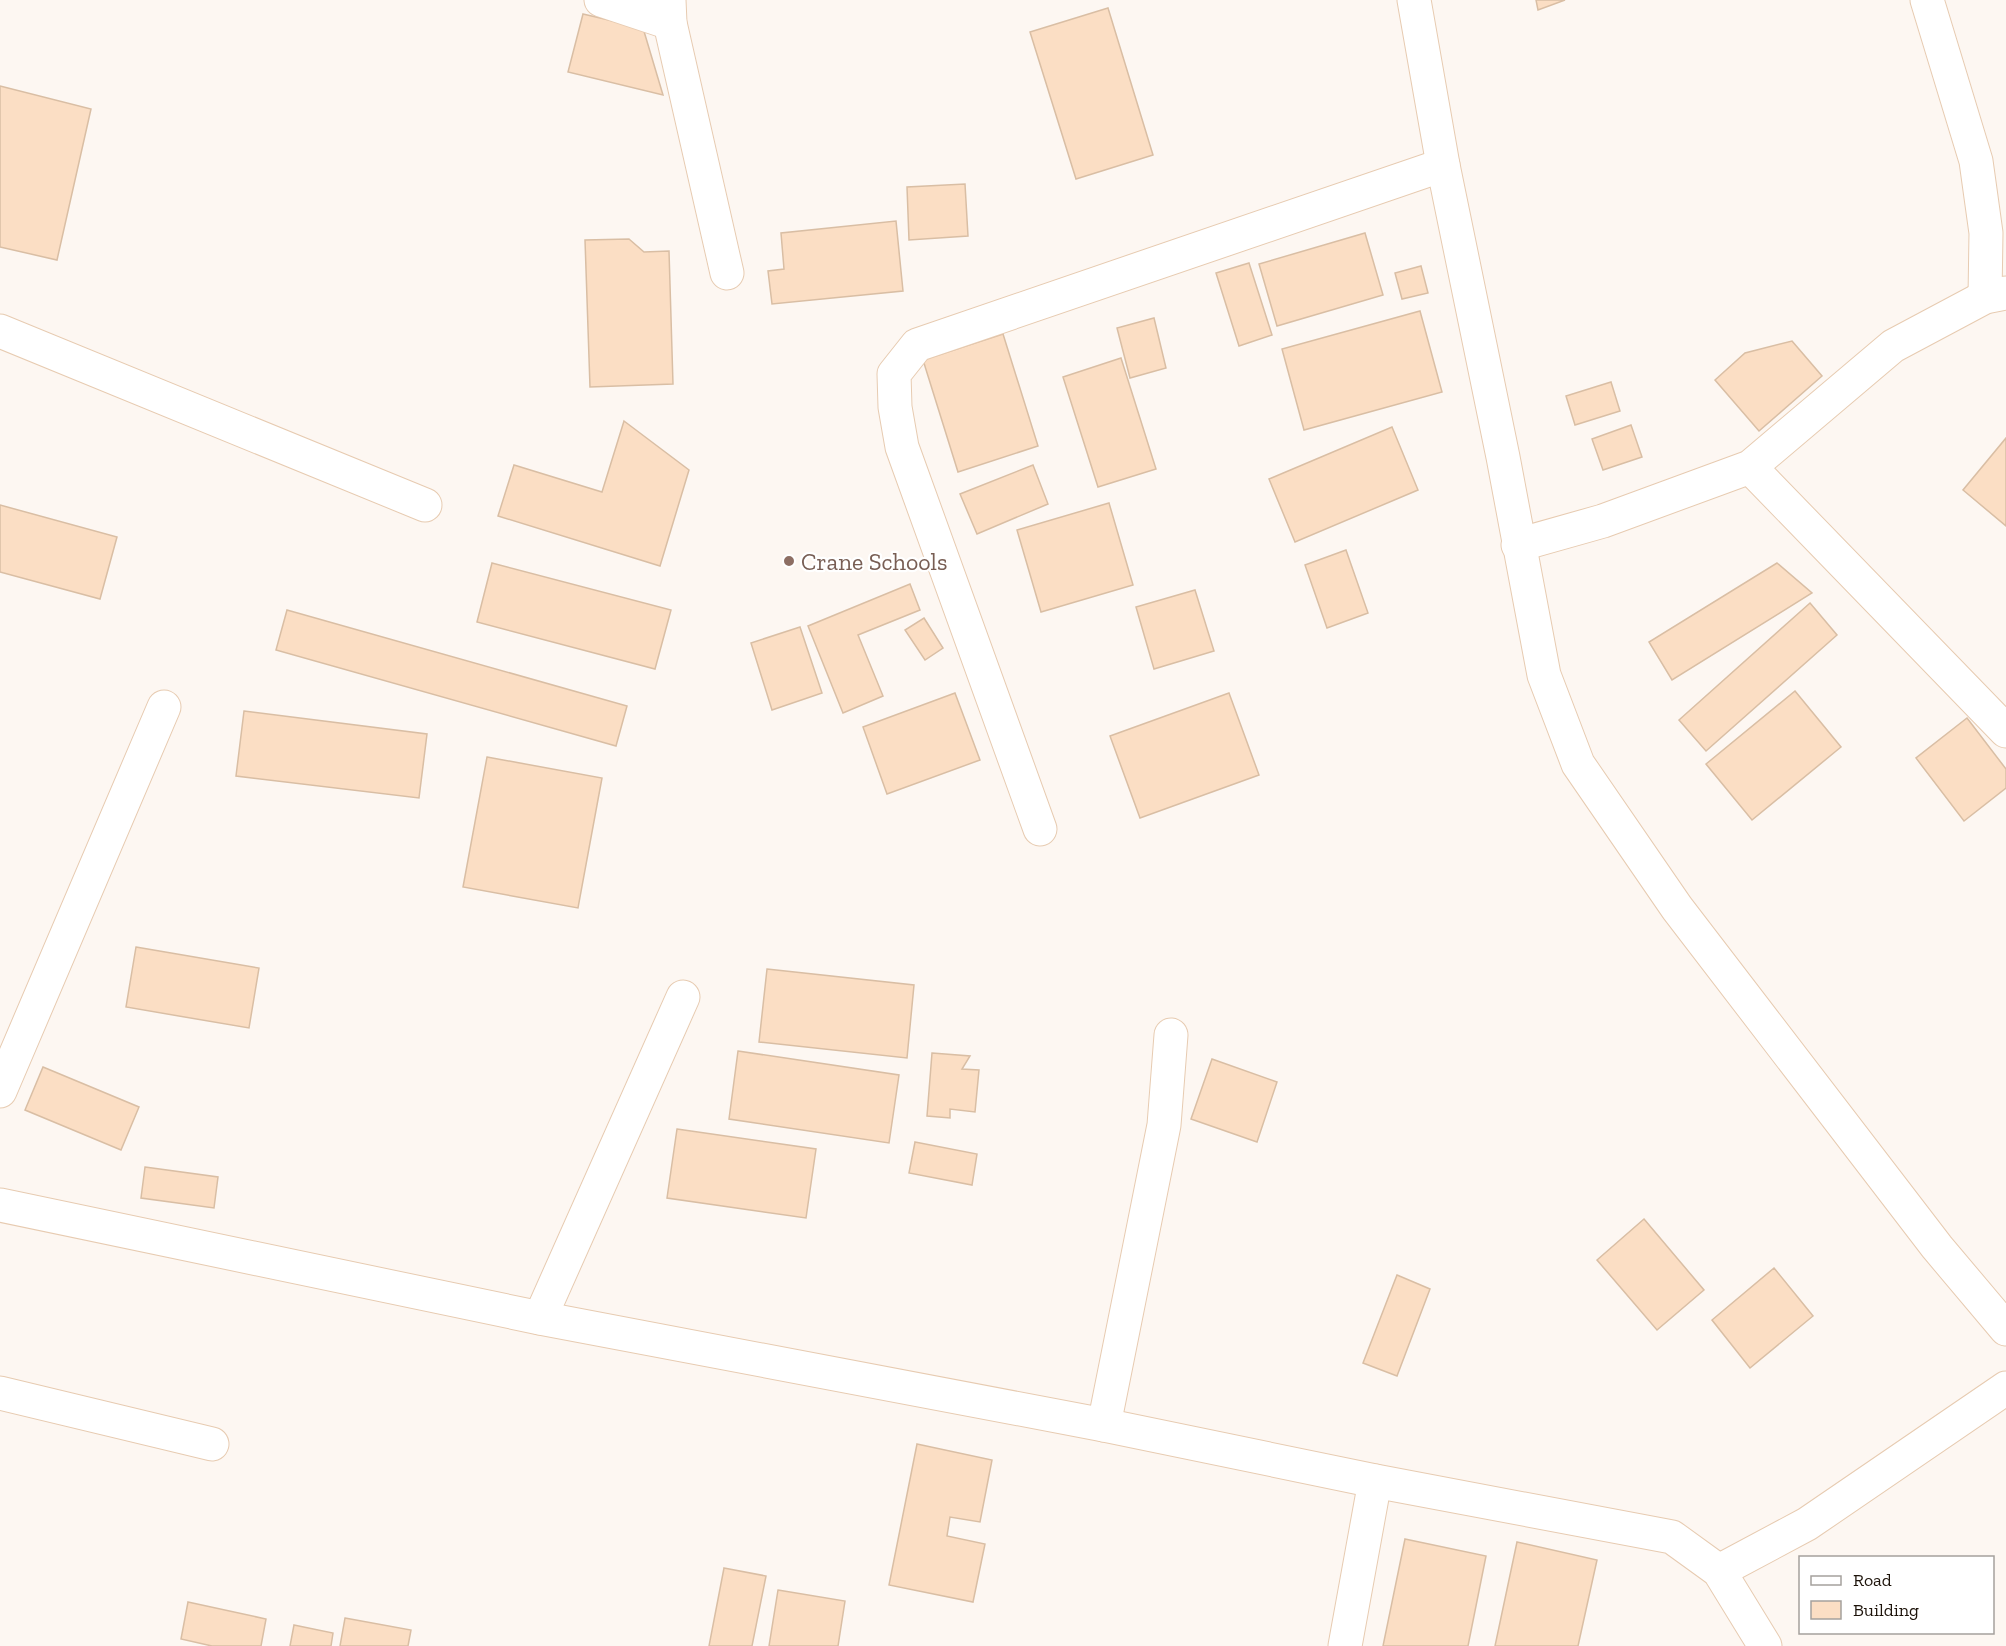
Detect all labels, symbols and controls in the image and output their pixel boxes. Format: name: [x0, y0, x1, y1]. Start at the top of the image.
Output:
place label: Crane Schools: [801, 547, 948, 576]
marker: Crane Schools: [782, 554, 796, 568]
legend: [1799, 1556, 1994, 1634]
text: Road: [1853, 1569, 1892, 1591]
text: Building: [1853, 1599, 1919, 1621]

